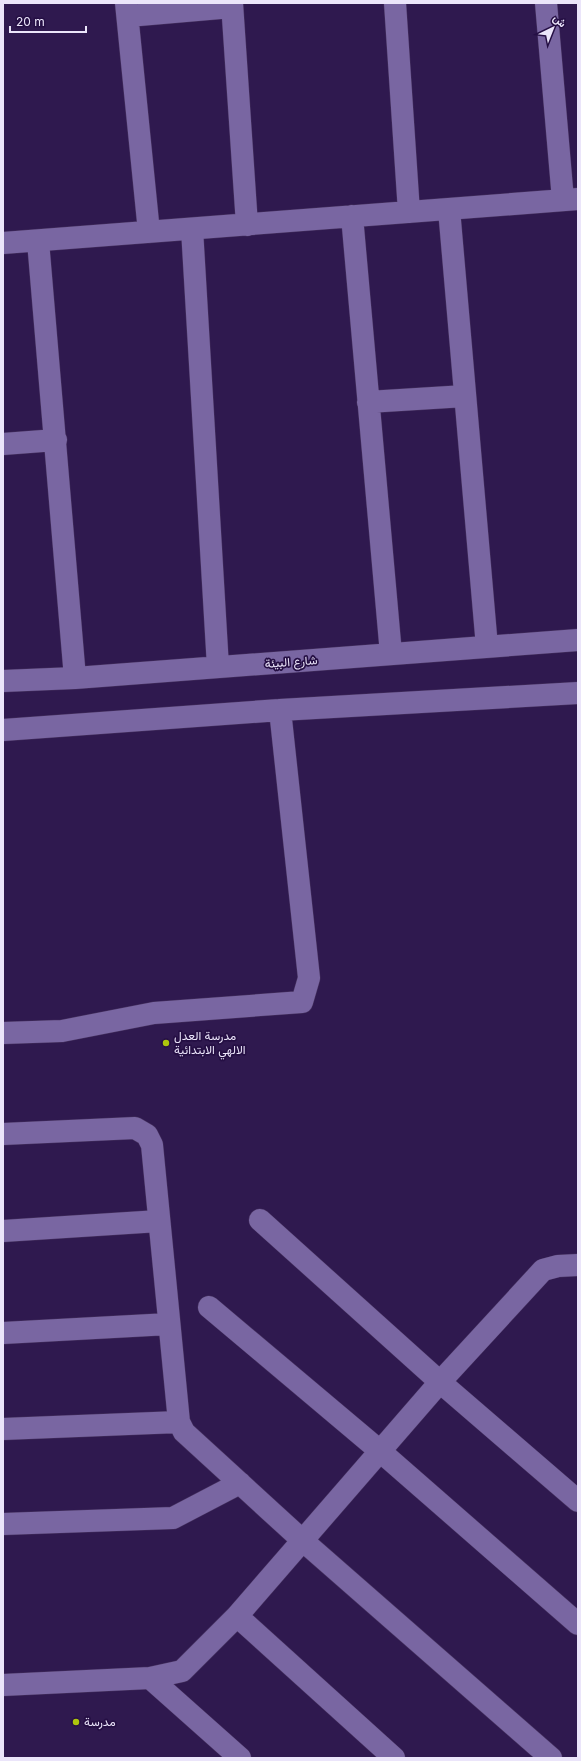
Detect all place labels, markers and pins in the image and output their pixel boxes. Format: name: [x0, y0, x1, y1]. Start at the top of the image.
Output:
place label: مدرسة العدل الالهي الابتدائية: [174, 1028, 246, 1060]
marker: مدرسة العدل الالهي الابتدائية: [161, 1038, 171, 1048]
place label: مدرسة: [84, 1714, 116, 1730]
marker: مدرسة: [71, 1717, 81, 1727]

